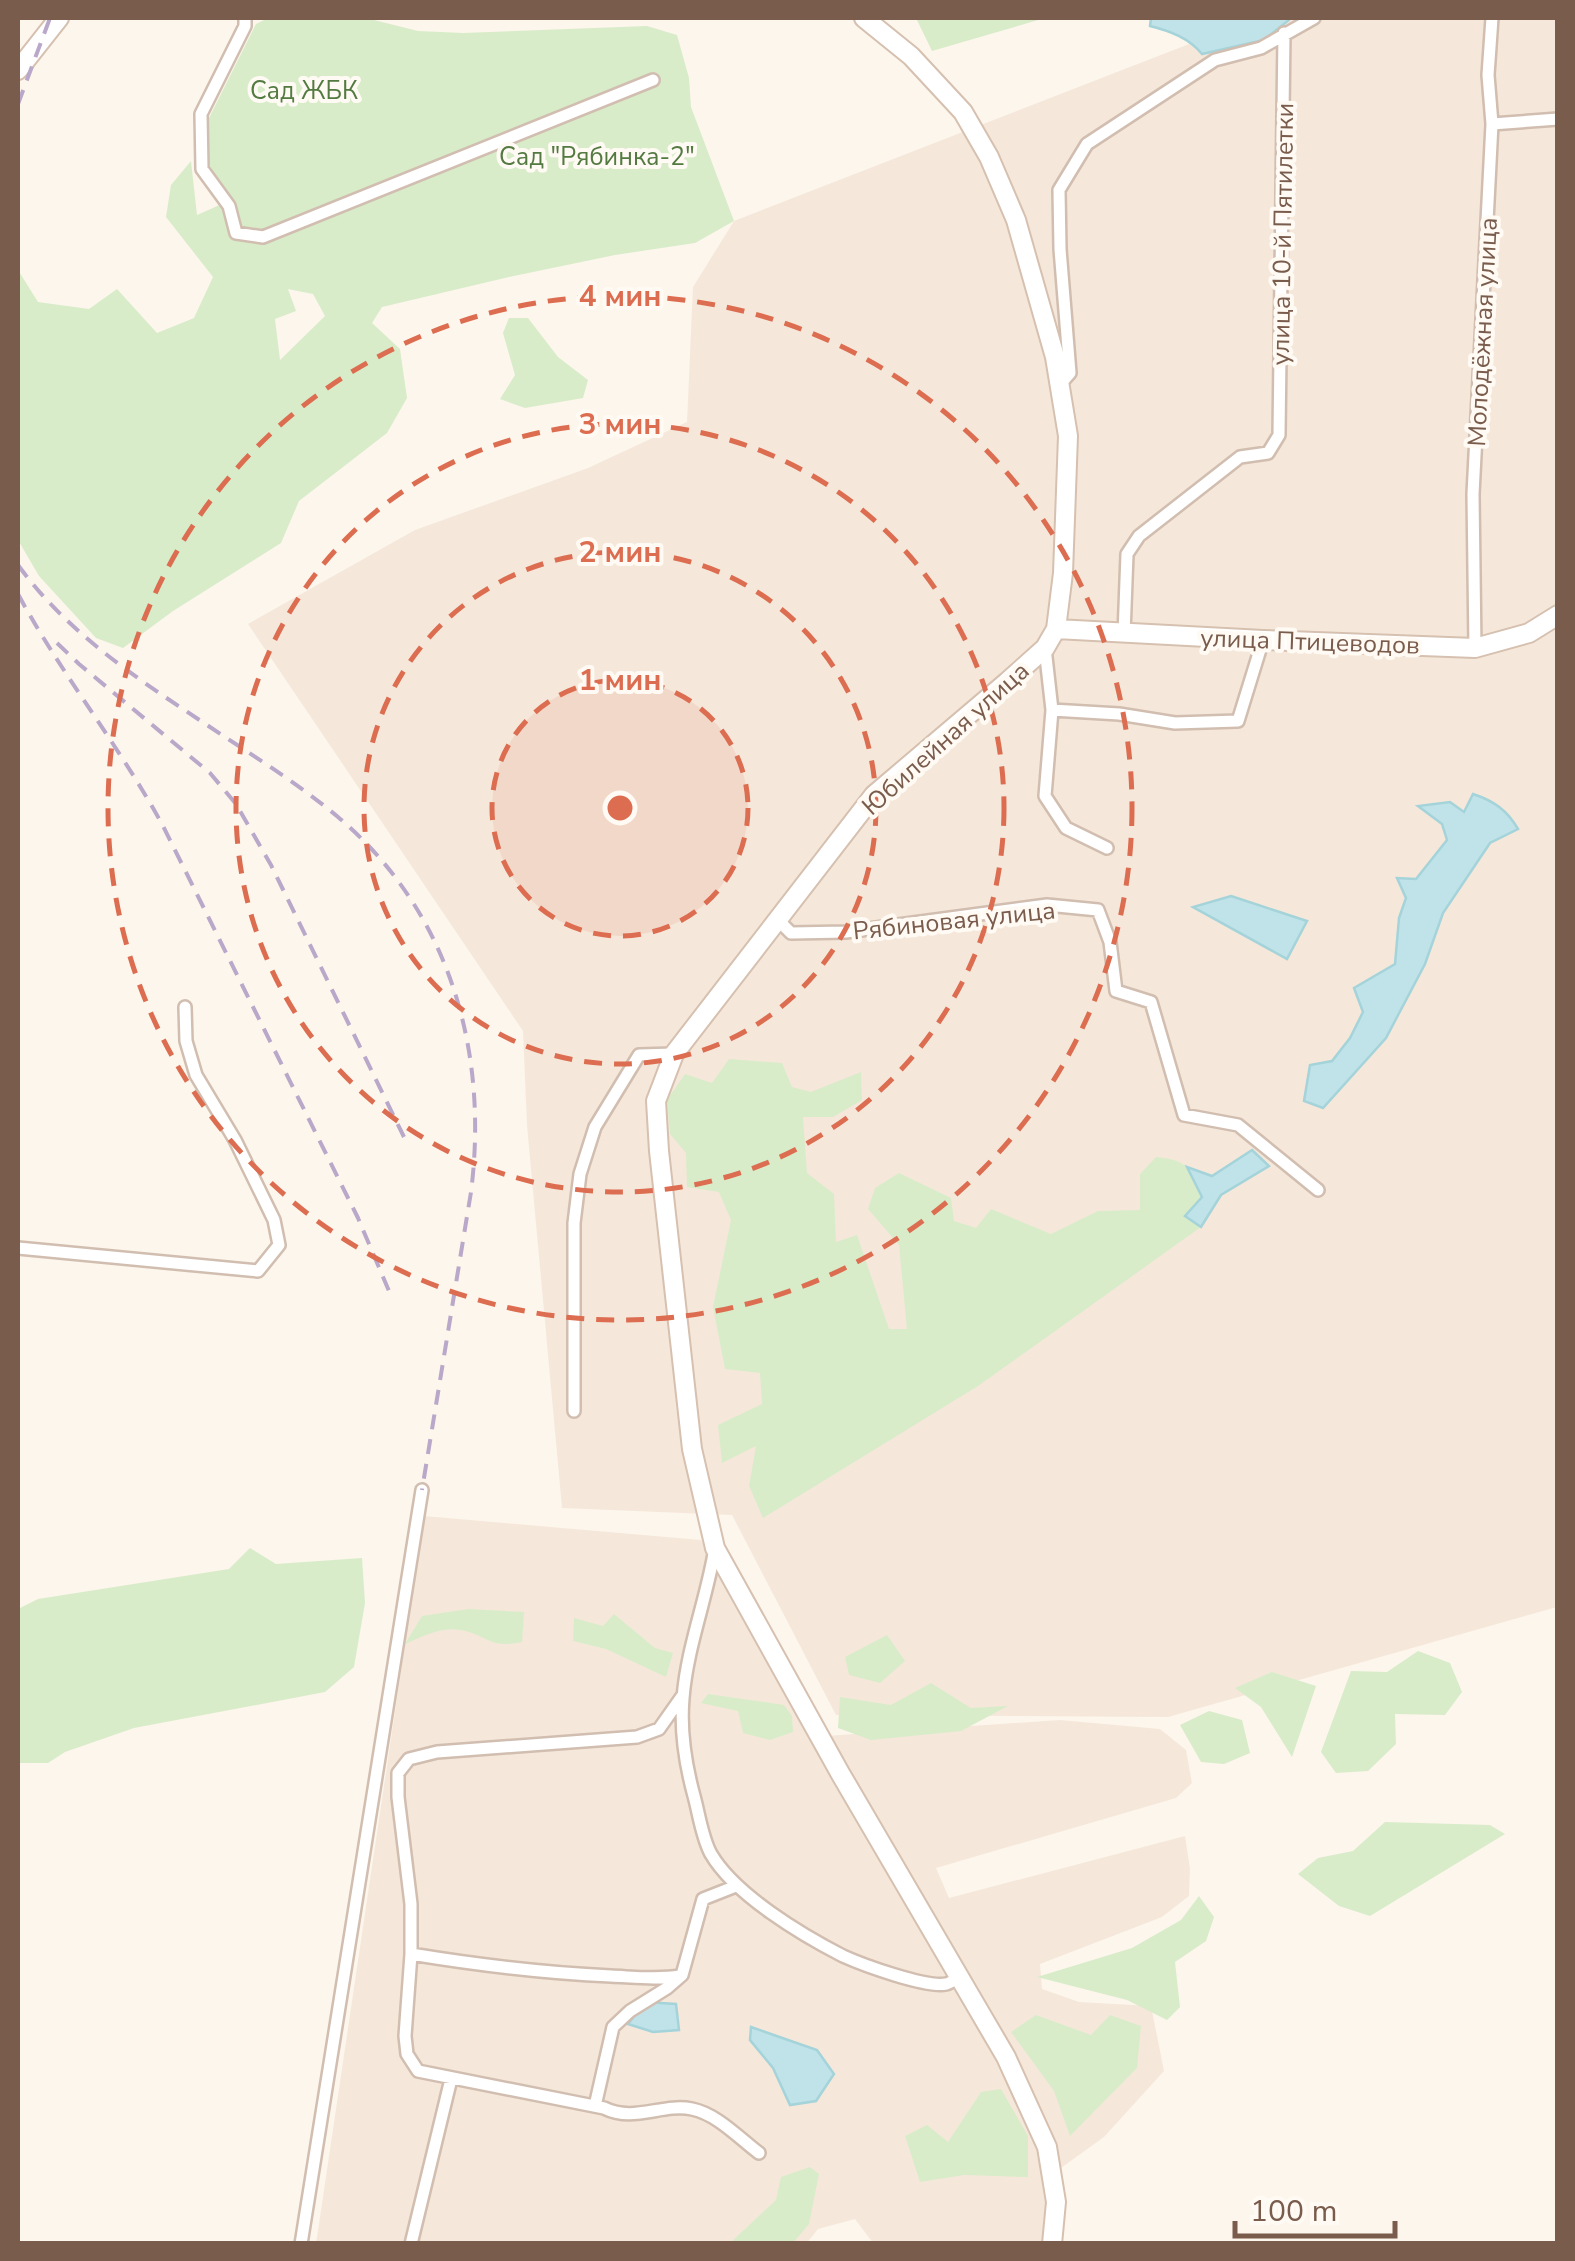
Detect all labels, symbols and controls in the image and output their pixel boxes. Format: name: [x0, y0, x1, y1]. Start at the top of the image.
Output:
park label: Сад ЖБК: [250, 74, 358, 108]
street label: улица 10-й Пятилетки: [1264, 102, 1302, 366]
park label: Сад "Рябинка-2": [499, 140, 695, 174]
street label: Молодёжная улица: [1460, 217, 1506, 448]
text: 4 мин: [578, 276, 662, 317]
text: 3 мин: [578, 404, 662, 445]
text: 2 мин: [578, 532, 662, 573]
street label: улица Птицеводов: [1200, 621, 1420, 663]
street label: Юбилейная улица: [855, 654, 1037, 823]
text: 1 мин: [578, 660, 662, 701]
centre of rings: [602, 790, 638, 826]
street label: Рябиновая улица: [851, 893, 1057, 949]
scale bar: [1235, 2176, 1395, 2238]
text: 100 m: [1250, 2191, 1337, 2232]

